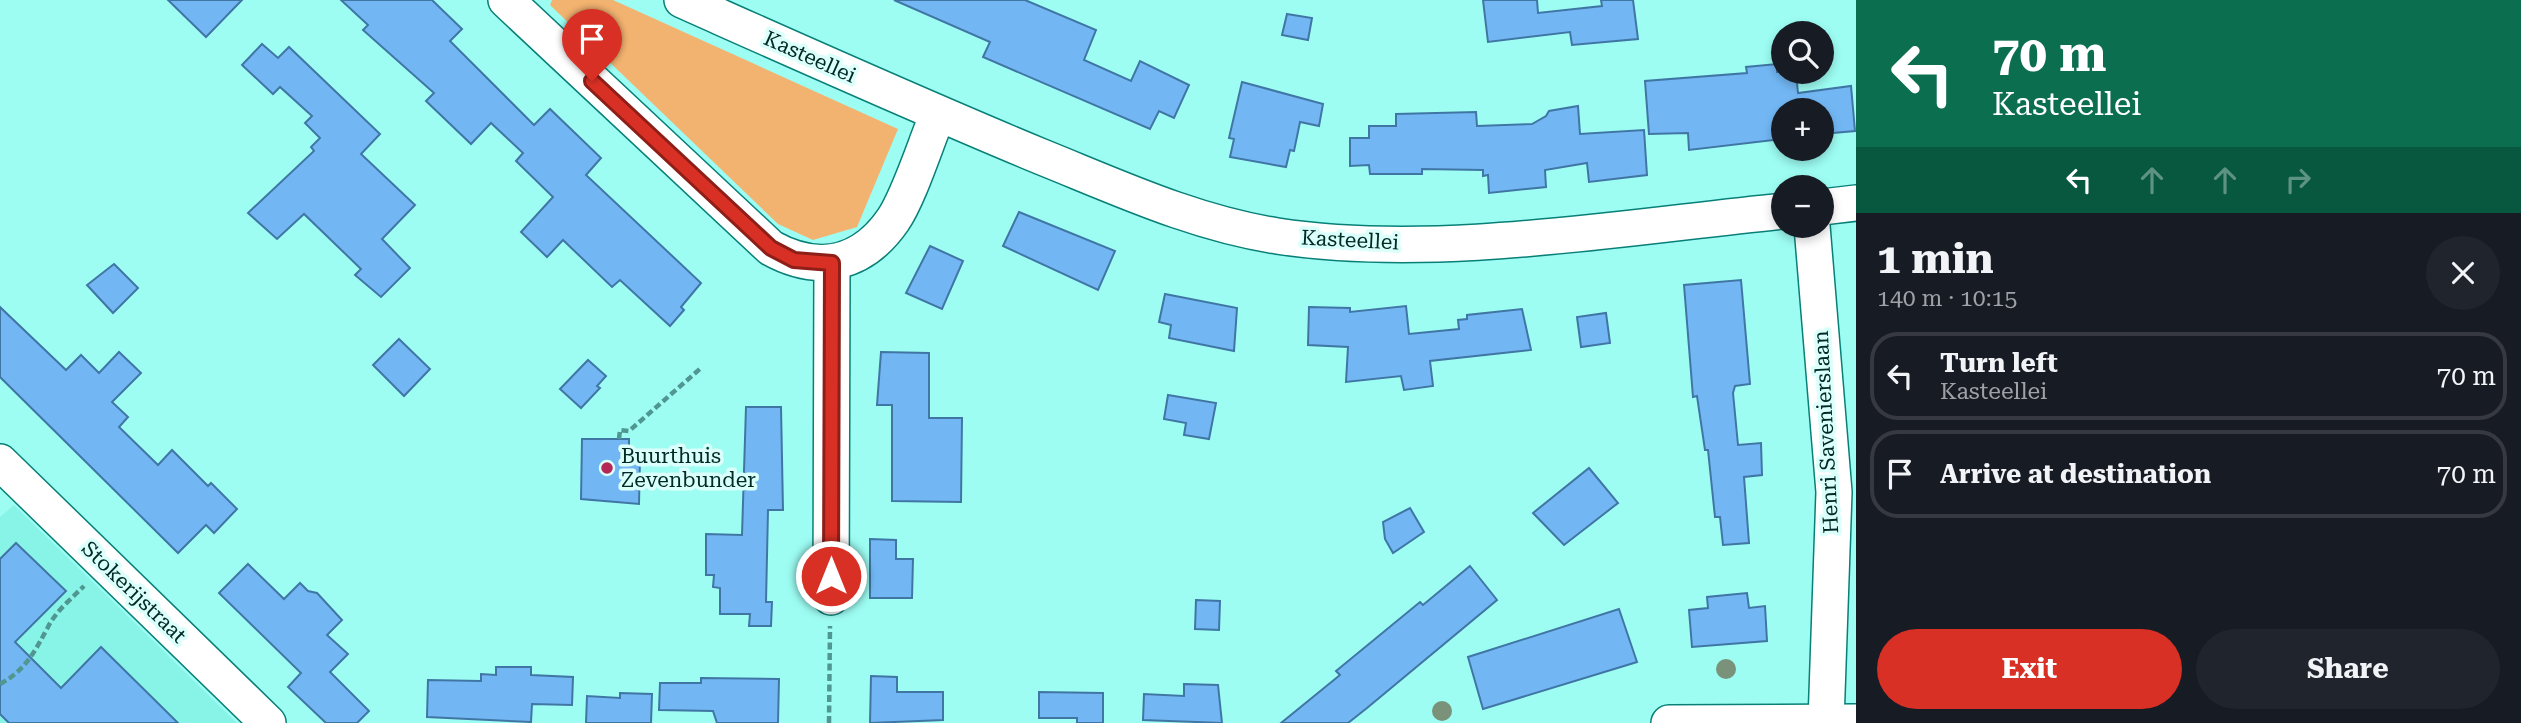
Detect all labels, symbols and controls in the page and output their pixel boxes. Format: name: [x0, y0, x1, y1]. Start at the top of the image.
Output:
pin: [562, 9, 622, 81]
icon: arrive: [573, 20, 611, 58]
map controls: [1771, 21, 1834, 238]
button: search: [1771, 21, 1834, 84]
street label: Kasteellei: [760, 26, 860, 88]
text: 70 m: [1992, 26, 2107, 83]
icon: left: [1877, 28, 1968, 119]
text: Kasteellei: [1992, 85, 2142, 123]
button: +: [1771, 98, 1834, 161]
icon: left: [2060, 161, 2098, 199]
icon: ahead: [2133, 161, 2171, 199]
icon: ahead: [2206, 161, 2244, 199]
icon: right: [2279, 161, 2317, 199]
button: −: [1771, 175, 1834, 238]
street label: Kasteellei: [1300, 225, 1400, 255]
text: 1 min: [1877, 234, 1994, 283]
button: close: [2426, 236, 2500, 310]
text: 140 m · 10:15: [1877, 285, 2017, 312]
street label: Henri Savenierslaan: [1809, 329, 1843, 534]
text: Turn left: [1940, 348, 2058, 378]
icon: left: [1881, 357, 1919, 395]
text: 70 m: [2437, 361, 2496, 391]
text: Kasteellei: [1940, 378, 2047, 405]
place label: Buurthuis Zevenbunder: [621, 444, 756, 492]
icon: arrive: [1881, 455, 1919, 493]
text: Arrive at destination: [1940, 459, 2211, 489]
text: 70 m: [2437, 459, 2496, 489]
marker: Buurthuis Zevenbunder: [599, 460, 615, 476]
street label: Stokerijstraat: [77, 536, 191, 648]
position arrow: [794, 539, 868, 613]
button: Exit: [1877, 629, 2182, 709]
button: Share: [2196, 629, 2500, 709]

